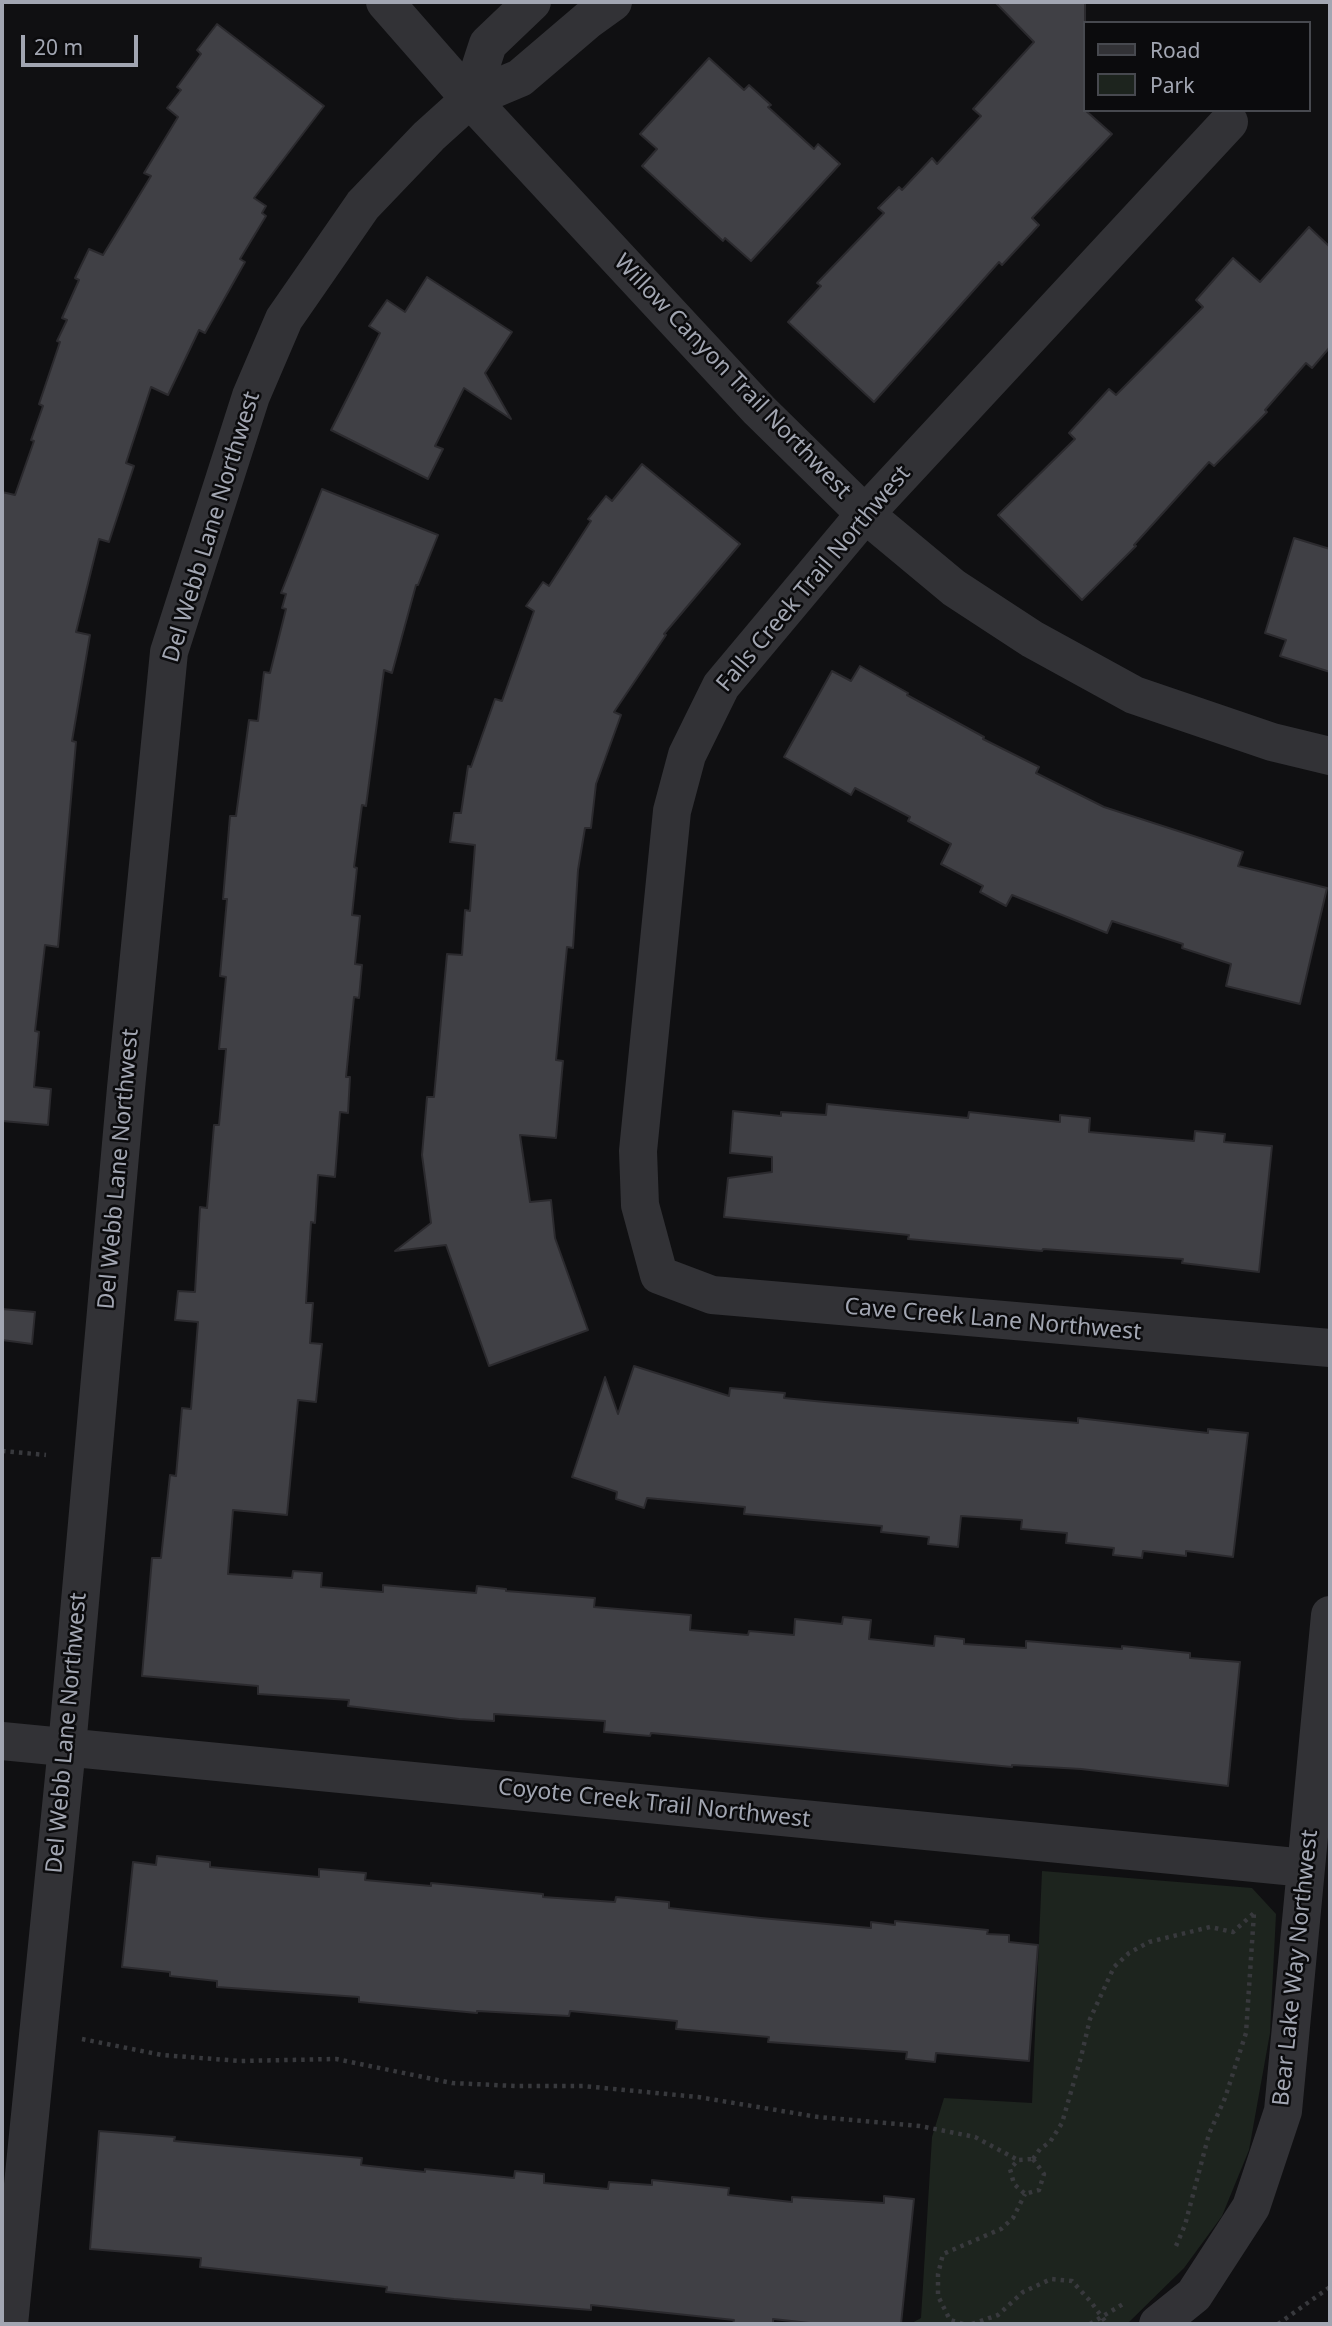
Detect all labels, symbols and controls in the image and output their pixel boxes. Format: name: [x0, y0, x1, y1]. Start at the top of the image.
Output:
scale bar: [24, 21, 142, 65]
legend: [1084, 21, 1311, 112]
text: 20 m: [34, 33, 83, 61]
text: Road: [1150, 36, 1200, 64]
text: Park: [1150, 71, 1194, 99]
street label: Willow Canyon Trail Northwest: [608, 249, 856, 505]
street label: Del Webb Lane Northwest: [158, 388, 266, 666]
street label: Falls Creek Trail Northwest: [711, 460, 917, 698]
street label: Del Webb Lane Northwest: [93, 1027, 145, 1311]
street label: Cave Creek Lane Northwest: [843, 1293, 1143, 1347]
street label: Del Webb Lane Northwest: [41, 1591, 93, 1875]
street label: Coyote Creek Trail Northwest: [496, 1774, 812, 1834]
street label: Bear Lake Way Northwest: [1268, 1828, 1324, 2108]

